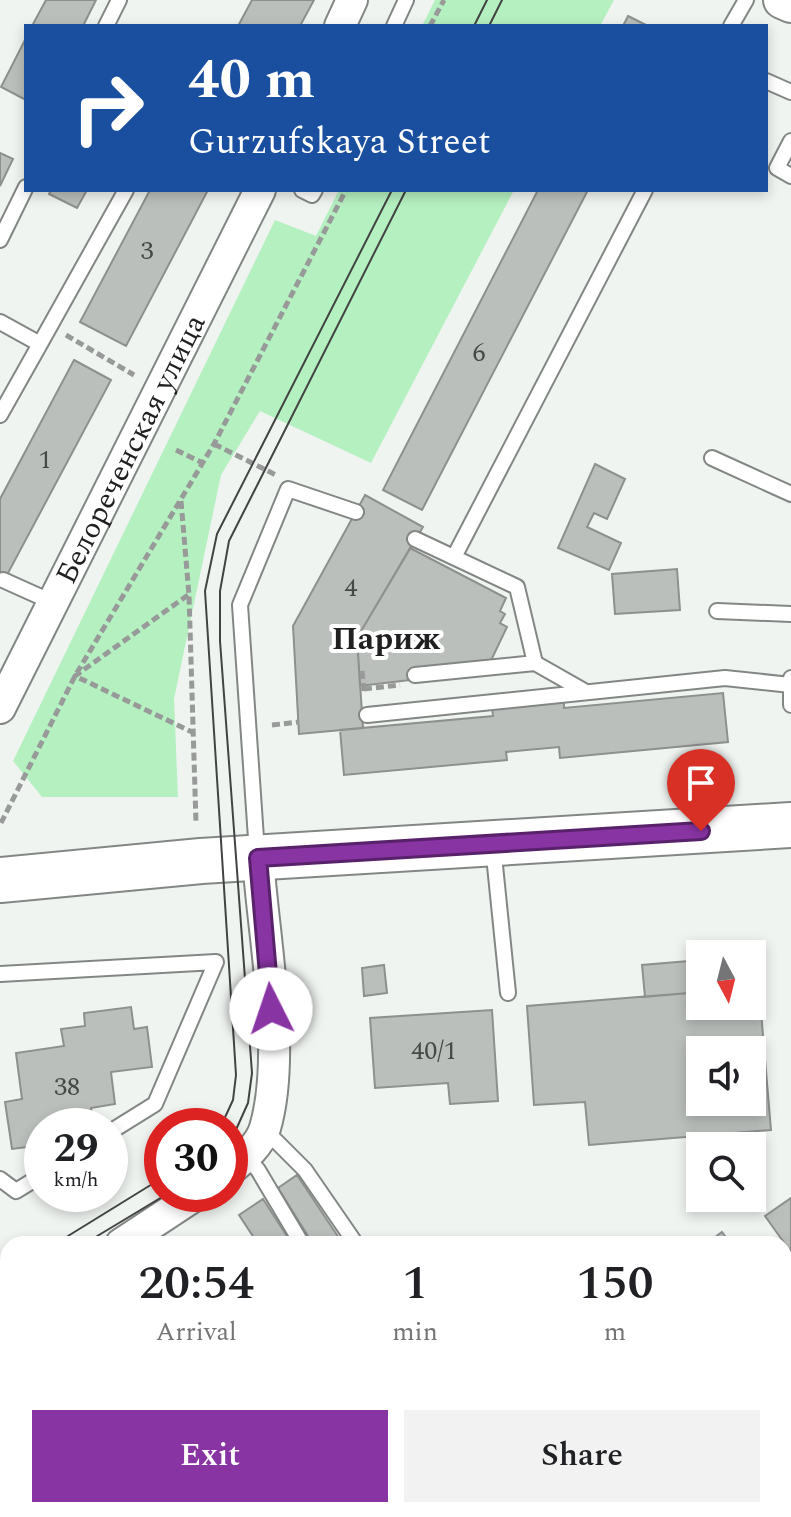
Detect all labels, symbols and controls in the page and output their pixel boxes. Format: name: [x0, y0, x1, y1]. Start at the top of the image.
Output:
text: 40 m: [188, 38, 315, 123]
icon: right: [56, 56, 160, 160]
text: Gurzufskaya Street: [188, 115, 491, 170]
house number: 3: [140, 231, 154, 271]
street label: Белореченская улица: [44, 306, 218, 592]
house number: 6: [472, 333, 486, 373]
house number: 1: [38, 440, 52, 480]
house number: 4: [344, 568, 358, 608]
district label: Париж: [332, 615, 440, 664]
pin: [667, 749, 735, 831]
icon: arrive: [679, 761, 723, 805]
north arrow: [686, 940, 766, 1020]
map controls: [686, 940, 766, 1212]
position arrow: [229, 967, 313, 1051]
house number: 40/1: [411, 1031, 457, 1071]
button: sound: [686, 1036, 766, 1116]
house number: 38: [54, 1067, 80, 1107]
speed limit sign: 30: [144, 1108, 248, 1212]
text: 29: [54, 1119, 98, 1180]
button: search: [686, 1132, 766, 1212]
text: km/h: [54, 1165, 99, 1195]
text: 20:54: [138, 1247, 254, 1320]
text: 1: [402, 1247, 428, 1320]
text: 150: [576, 1247, 654, 1320]
text: Arrival: [156, 1312, 237, 1352]
text: min: [392, 1312, 438, 1352]
text: m: [604, 1312, 626, 1352]
button: Exit: [32, 1410, 388, 1502]
button: Share: [404, 1410, 760, 1502]

